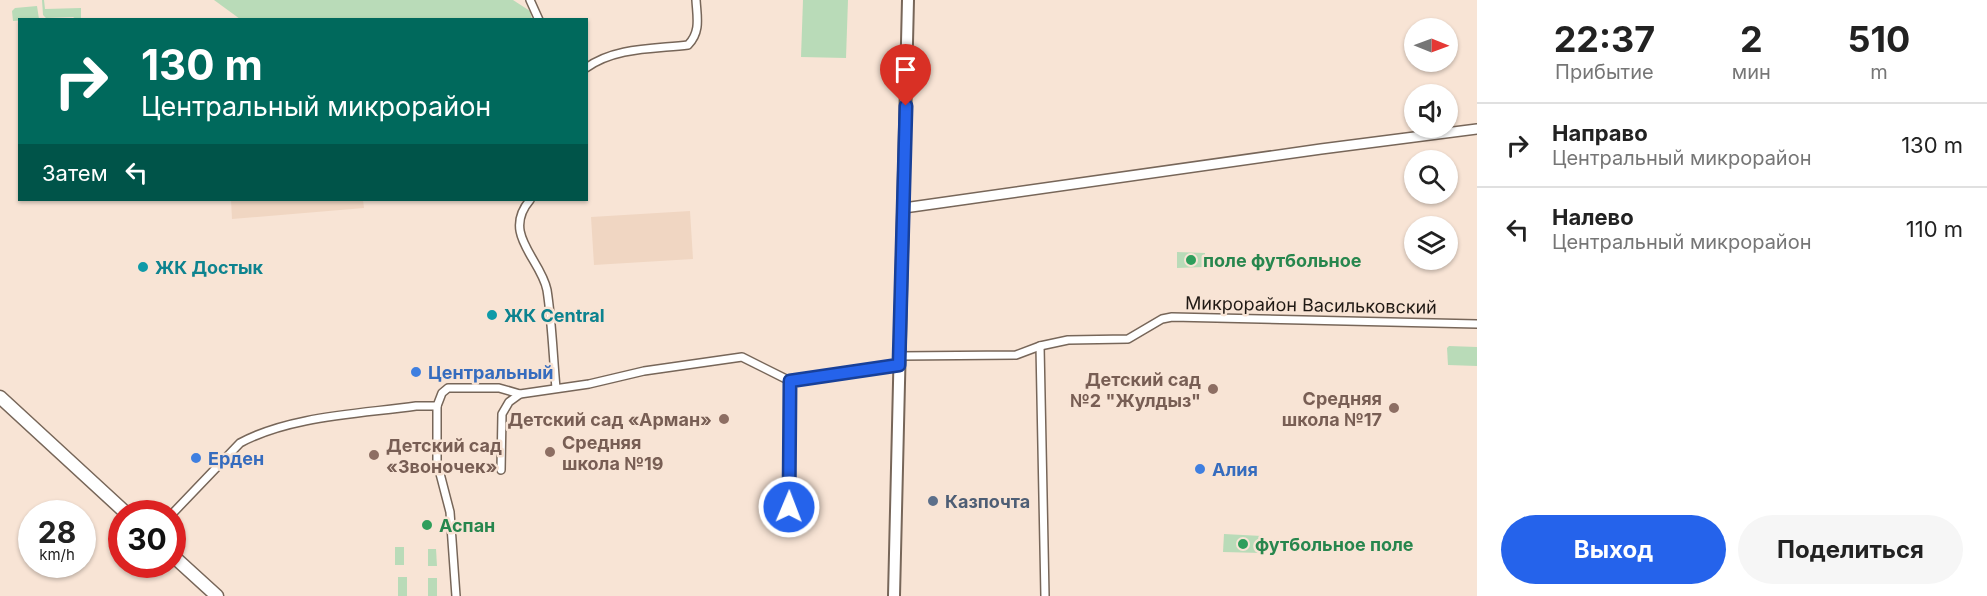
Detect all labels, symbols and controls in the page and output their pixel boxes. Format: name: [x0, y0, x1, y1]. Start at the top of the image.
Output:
text: 22:37: [1554, 17, 1655, 61]
text: 2: [1740, 17, 1763, 61]
text: 510: [1848, 17, 1910, 61]
north arrow: [1404, 18, 1458, 72]
map controls: [1404, 18, 1458, 270]
text: 130 m: [141, 39, 263, 90]
icon: right: [42, 42, 120, 120]
pin: [880, 44, 931, 106]
icon: arrive: [889, 53, 922, 86]
text: Прибытие: [1555, 60, 1654, 84]
text: мин: [1732, 60, 1771, 84]
text: m: [1870, 60, 1888, 84]
button: sound: [1404, 84, 1458, 138]
text: Центральный микрорайон: [141, 90, 491, 123]
text: Направо: [1552, 120, 1648, 146]
icon: right: [1501, 129, 1534, 162]
text: 130 m: [1901, 132, 1963, 158]
text: Центральный микрорайон: [1552, 146, 1812, 170]
button: search: [1404, 150, 1458, 204]
icon: left: [120, 156, 153, 189]
text: Затем: [42, 160, 108, 186]
text: Налево: [1552, 204, 1634, 230]
icon: left: [1501, 213, 1534, 246]
button: layers: [1404, 216, 1458, 270]
text: 110 m: [1906, 216, 1963, 242]
text: Центральный микрорайон: [1552, 230, 1812, 254]
place label: поле футбольное: [1203, 250, 1362, 271]
marker: поле футбольное: [1184, 253, 1198, 267]
place label: ЖК Достык: [155, 257, 264, 278]
marker: ЖК Достык: [136, 260, 150, 274]
street label: Микрорайон Васильковский: [1185, 292, 1437, 318]
place label: ЖК Central: [504, 305, 605, 326]
marker: ЖК Central: [485, 308, 499, 322]
place label: Центральный: [428, 362, 553, 383]
marker: Центральный: [409, 365, 423, 379]
place label: Детский сад №2 "Жулдыз": [1070, 369, 1201, 411]
marker: Детский сад №2 "Жулдыз": [1206, 382, 1220, 396]
place label: Средняя школа №17: [1282, 388, 1382, 430]
marker: Средняя школа №17: [1387, 401, 1401, 415]
place label: Детский сад «Арман»: [507, 409, 712, 430]
marker: Детский сад «Арман»: [717, 412, 731, 426]
place label: Средняя школа №19: [562, 432, 663, 474]
place label: Детский сад «Звоночек»: [386, 435, 502, 477]
marker: Средняя школа №19: [543, 445, 557, 459]
place label: Ерден: [208, 448, 264, 469]
marker: Детский сад «Звоночек»: [367, 448, 381, 462]
marker: Ерден: [189, 451, 203, 465]
place label: Алия: [1212, 459, 1258, 480]
marker: Алия: [1193, 462, 1207, 476]
position arrow: [757, 475, 821, 539]
place label: Казпочта: [945, 491, 1030, 512]
marker: Казпочта: [926, 494, 940, 508]
speed limit sign: 30: [108, 500, 186, 578]
text: 28: [38, 514, 76, 550]
place label: Аспан: [439, 515, 495, 536]
button: Выход: [1501, 515, 1726, 584]
button: Поделиться: [1738, 515, 1963, 584]
marker: Аспан: [420, 518, 434, 532]
place label: футбольное поле: [1255, 534, 1414, 555]
marker: футбольное поле: [1236, 537, 1250, 551]
text: km/h: [39, 545, 75, 564]

